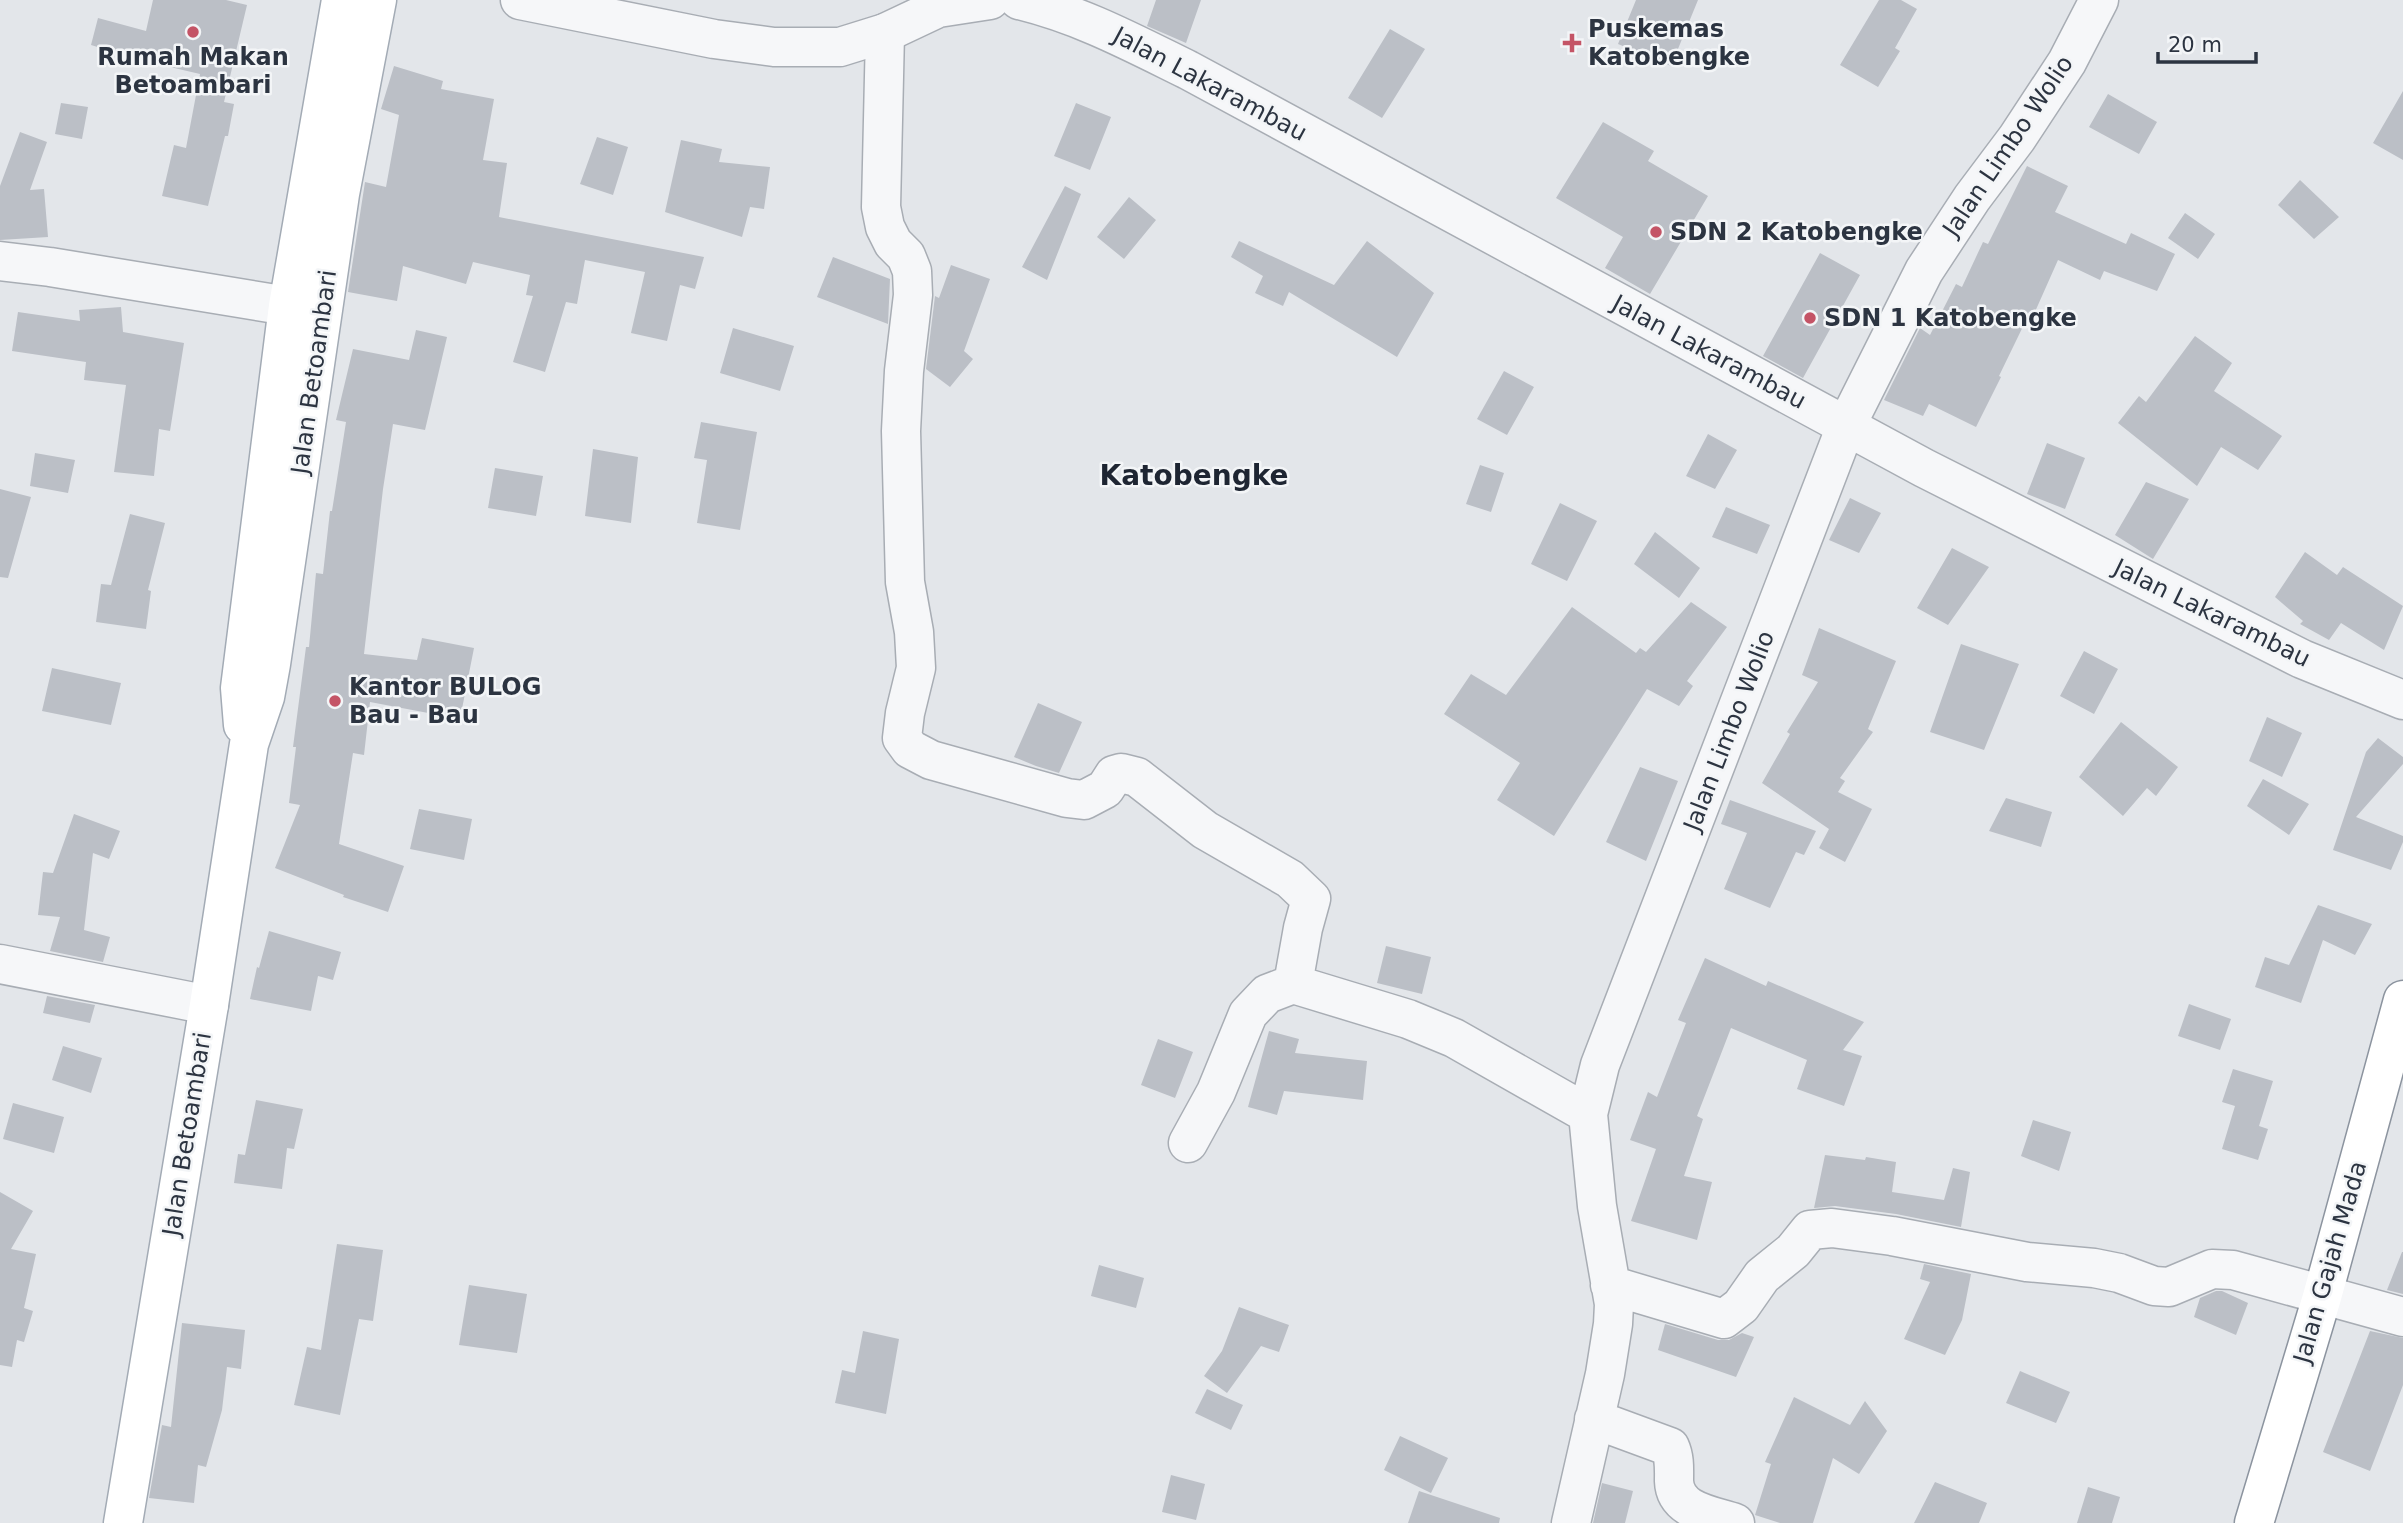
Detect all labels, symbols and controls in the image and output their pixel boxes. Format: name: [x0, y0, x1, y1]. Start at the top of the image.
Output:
place label: Puskemas Katobengke: [1588, 15, 1750, 71]
street label: Jalan Lakarambau: [1107, 20, 1312, 147]
scale bar: [2158, 21, 2256, 65]
marker: Rumah Makan Betoambari: [185, 24, 201, 40]
marker: Puskemas Katobengke: [1562, 33, 1582, 53]
text: 20 m: [2168, 33, 2222, 57]
place label: Rumah Makan Betoambari: [97, 43, 289, 99]
street label: Jalan Limbo Wolio: [1936, 50, 2079, 243]
place label: SDN 2 Katobengke: [1670, 218, 1923, 246]
marker: SDN 2 Katobengke: [1648, 224, 1664, 240]
street label: Jalan Betoambari: [286, 268, 342, 478]
street label: Jalan Lakarambau: [1606, 288, 1811, 415]
place label: SDN 1 Katobengke: [1824, 304, 2077, 332]
marker: SDN 1 Katobengke: [1802, 310, 1818, 326]
district label: Katobengke: [1099, 459, 1289, 492]
street label: Jalan Lakarambau: [2107, 552, 2315, 673]
street label: Jalan Limbo Wolio: [1677, 627, 1780, 837]
place label: Kantor BULOG Bau - Bau: [349, 673, 541, 729]
marker: Kantor BULOG Bau - Bau: [327, 693, 343, 709]
street label: Jalan Betoambari: [157, 1030, 217, 1240]
street label: Jalan Gajah Mada: [2287, 1158, 2372, 1368]

